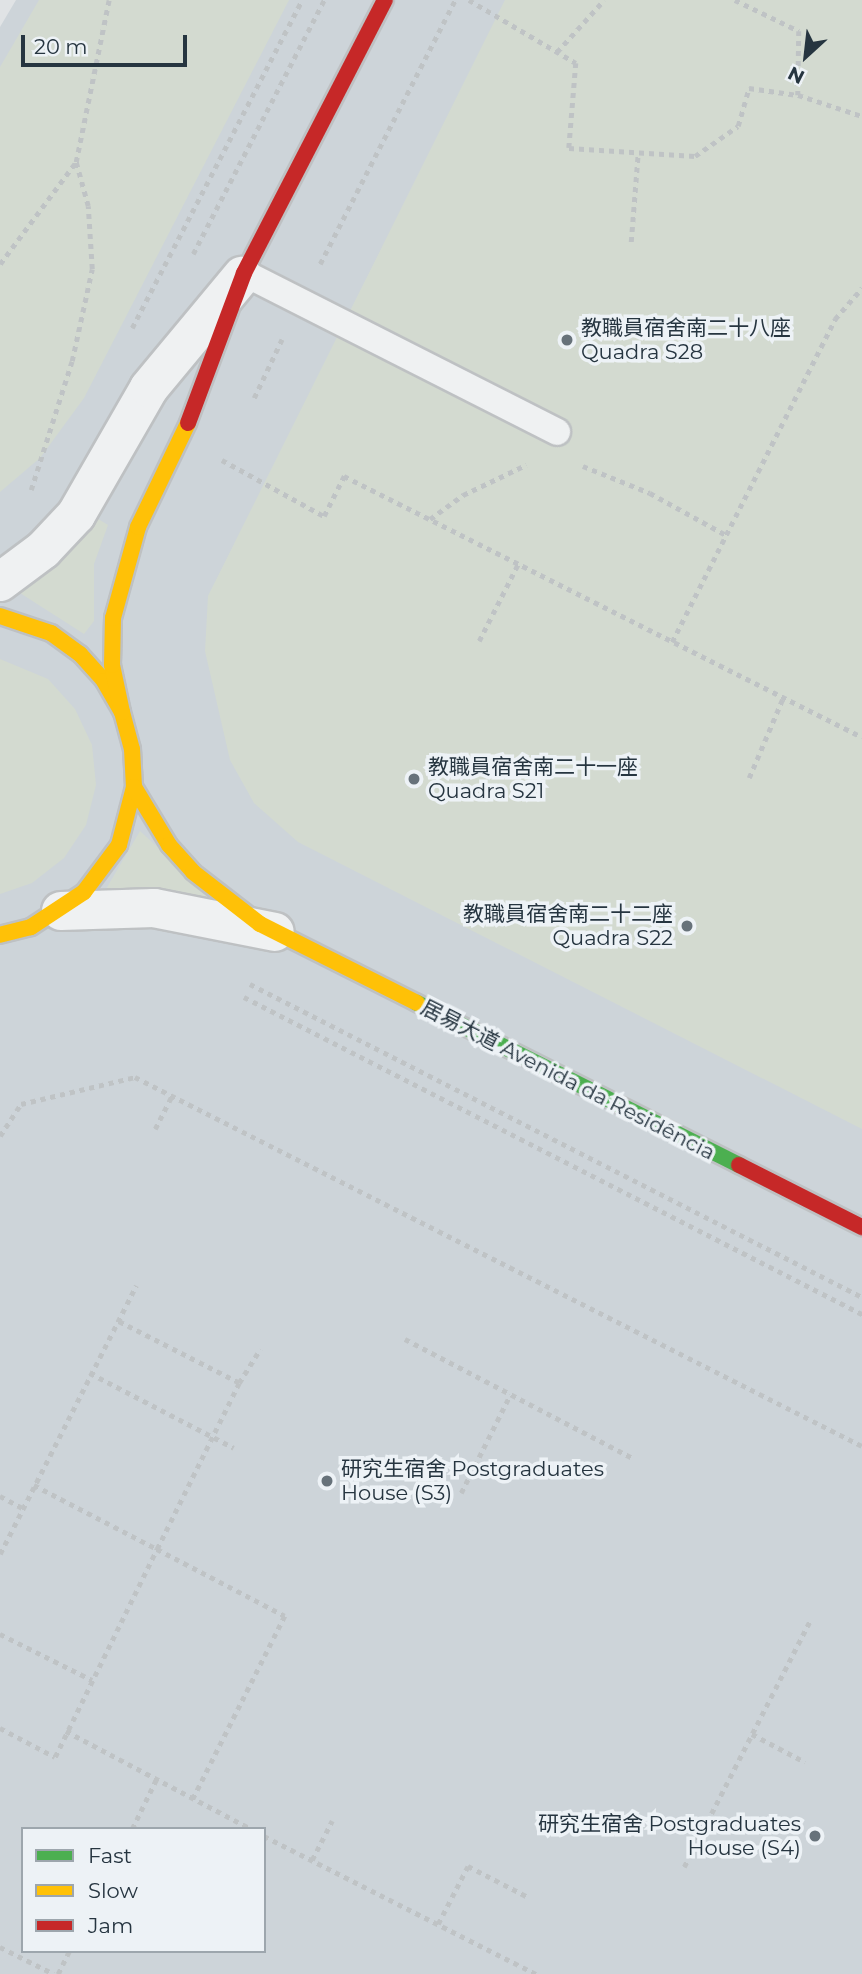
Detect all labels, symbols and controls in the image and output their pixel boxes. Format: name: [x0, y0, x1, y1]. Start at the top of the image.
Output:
scale bar: [24, 21, 191, 65]
north arrow: [771, 21, 841, 91]
text: 20 m: [34, 34, 88, 59]
text: N: [784, 61, 808, 89]
place label: 教職員宿舍南二十八座 Quadra S28: [581, 315, 791, 365]
marker: 教職員宿舍南二十八座 Quadra S28: [559, 332, 575, 348]
place label: 教職員宿舍南二十一座 Quadra S21: [428, 754, 638, 804]
marker: 教職員宿舍南二十一座 Quadra S21: [406, 771, 422, 787]
place label: 教職員宿舍南二十二座 Quadra S22: [463, 901, 673, 951]
marker: 教職員宿舍南二十二座 Quadra S22: [679, 918, 695, 934]
street label: 居易大道 Avenida da Residência: [417, 995, 719, 1165]
place label: 研究生宿舍 Postgraduates House (S3): [341, 1456, 604, 1506]
marker: 研究生宿舍 Postgraduates House (S3): [319, 1473, 335, 1489]
place label: 研究生宿舍 Postgraduates House (S4): [538, 1811, 801, 1861]
legend: [21, 1827, 266, 1953]
marker: 研究生宿舍 Postgraduates House (S4): [807, 1828, 823, 1844]
text: Fast: [88, 1843, 132, 1868]
text: Slow: [88, 1878, 138, 1903]
text: Jam: [88, 1913, 133, 1938]

